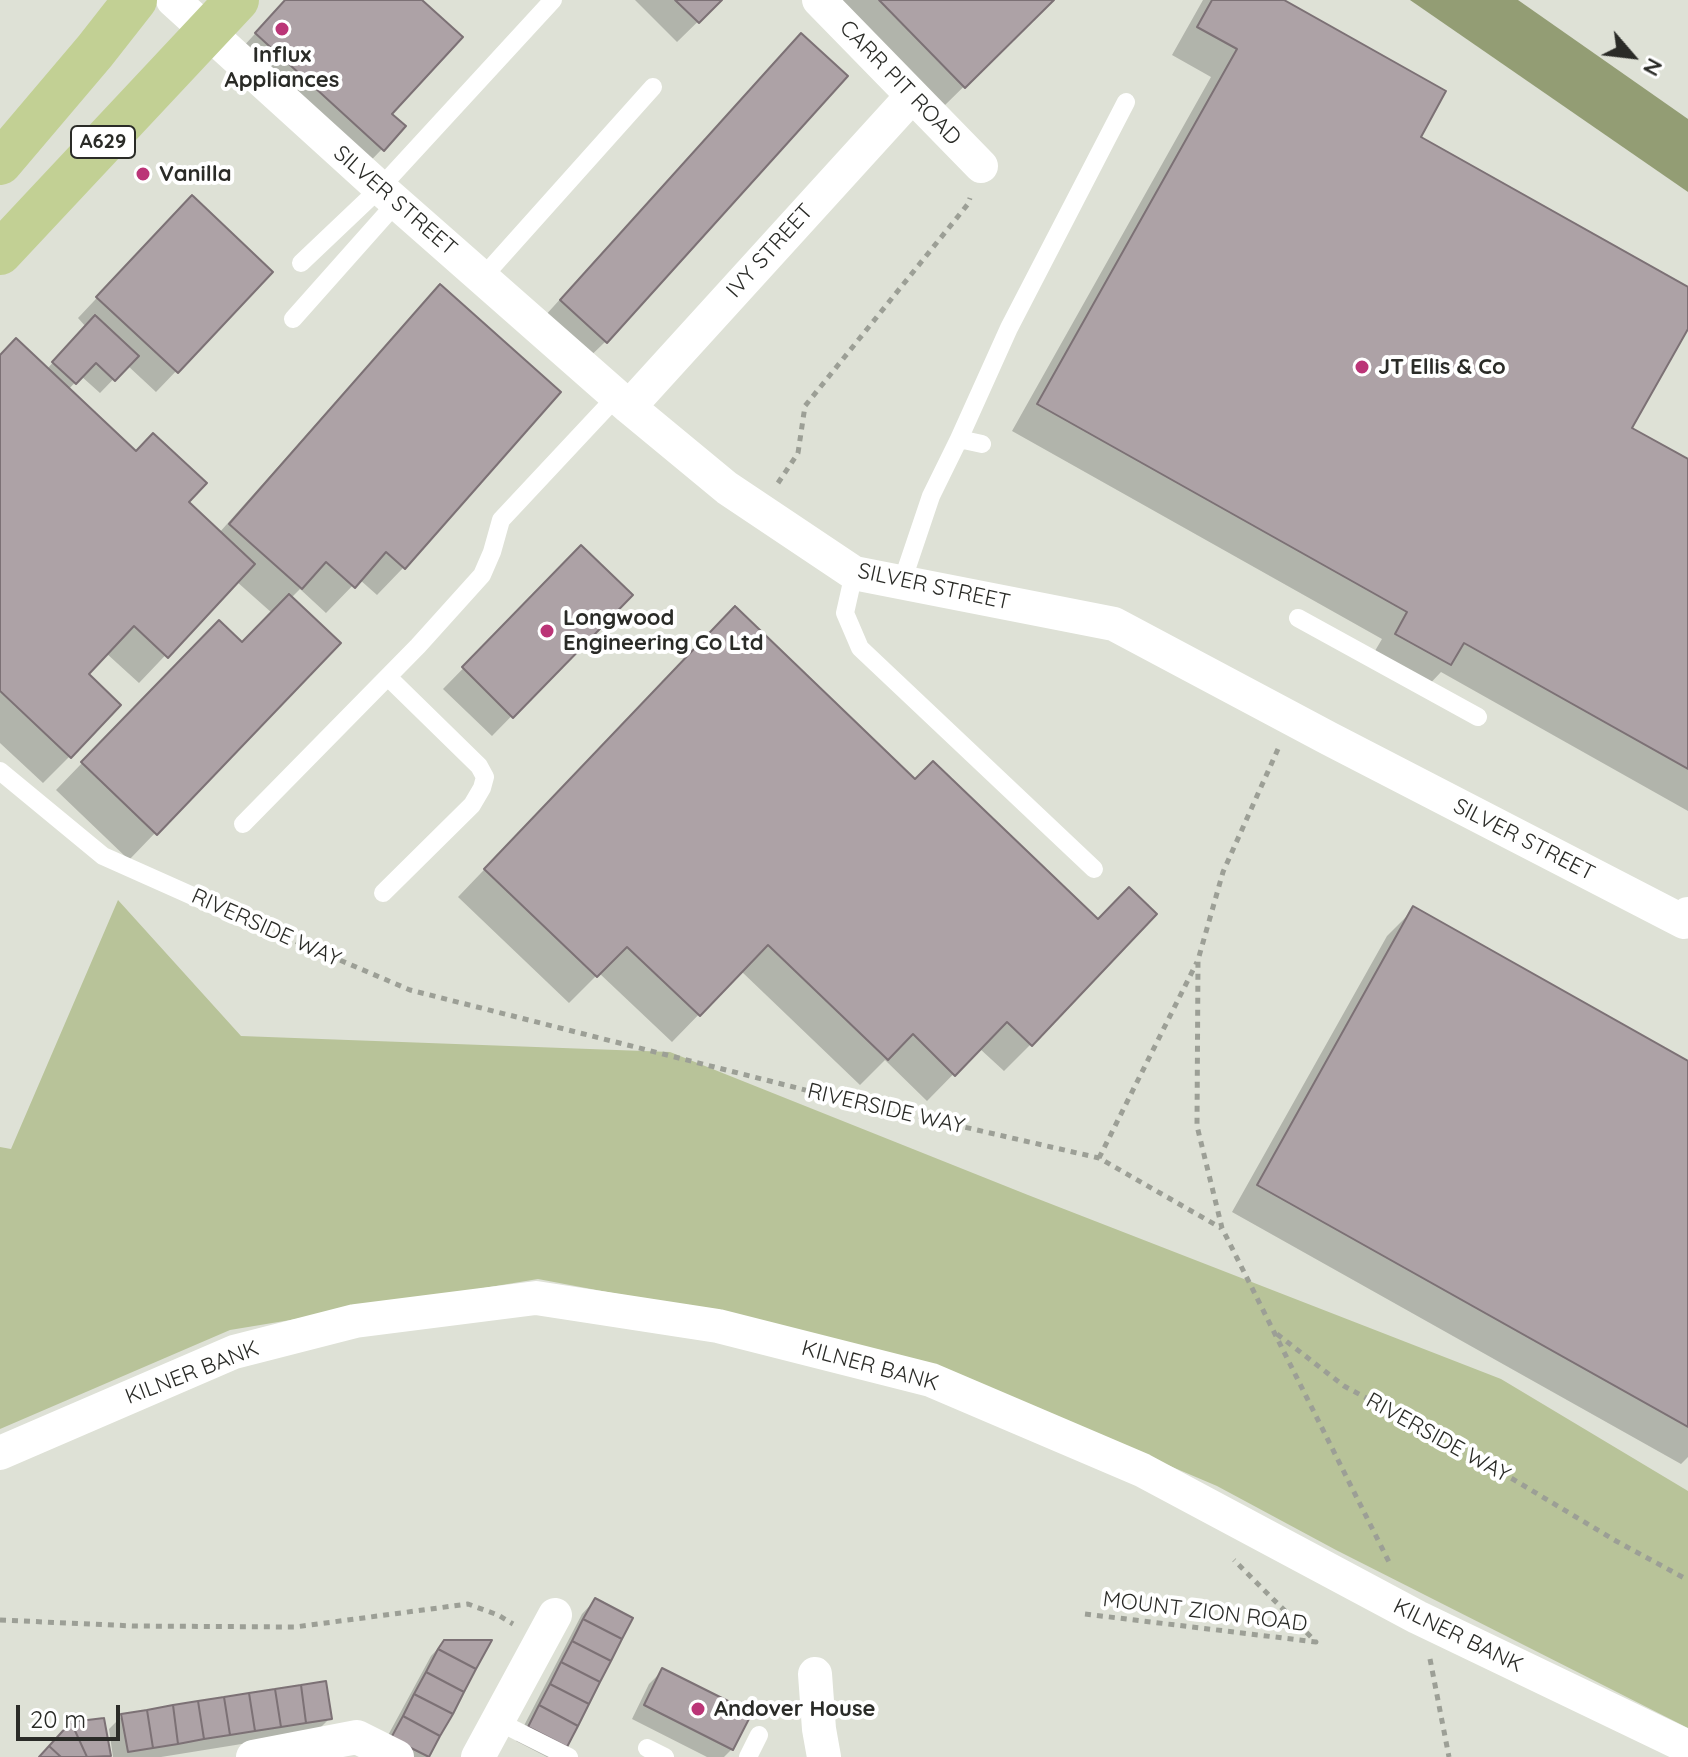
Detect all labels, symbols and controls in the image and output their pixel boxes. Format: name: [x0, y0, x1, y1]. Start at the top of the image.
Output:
street label: CARR PIT ROAD: [834, 15, 966, 151]
north arrow: [1592, 16, 1672, 96]
marker: Influx Appliances: [273, 20, 291, 38]
place label: Influx Appliances: [225, 42, 339, 94]
text: N: [1637, 54, 1669, 81]
road number: A629: [71, 126, 135, 158]
street label: SILVER STREET: [328, 140, 462, 262]
place label: Vanilla: [159, 161, 231, 187]
marker: Vanilla: [134, 165, 152, 183]
street label: IVY STREET: [721, 199, 819, 303]
place label: JT Ellis & Co: [1378, 354, 1506, 380]
marker: JT Ellis & Co: [1353, 358, 1371, 376]
street label: SILVER STREET: [855, 558, 1013, 616]
place label: Longwood Engineering Co Ltd: [563, 605, 764, 656]
marker: Longwood Engineering Co Ltd: [538, 622, 556, 640]
street label: SILVER STREET: [1449, 793, 1599, 887]
street label: RIVERSIDE WAY: [187, 883, 345, 973]
street label: RIVERSIDE WAY: [805, 1078, 967, 1140]
street label: KILNER BANK: [122, 1335, 262, 1411]
street label: KILNER BANK: [799, 1335, 941, 1397]
street label: RIVERSIDE WAY: [1361, 1388, 1515, 1488]
street label: MOUNT ZION ROAD: [1101, 1586, 1309, 1638]
street label: KILNER BANK: [1389, 1593, 1527, 1679]
scale bar: [20, 1689, 124, 1739]
place label: Andover House: [714, 1696, 876, 1722]
marker: Andover House: [689, 1700, 707, 1718]
text: 20 m: [30, 1704, 86, 1734]

